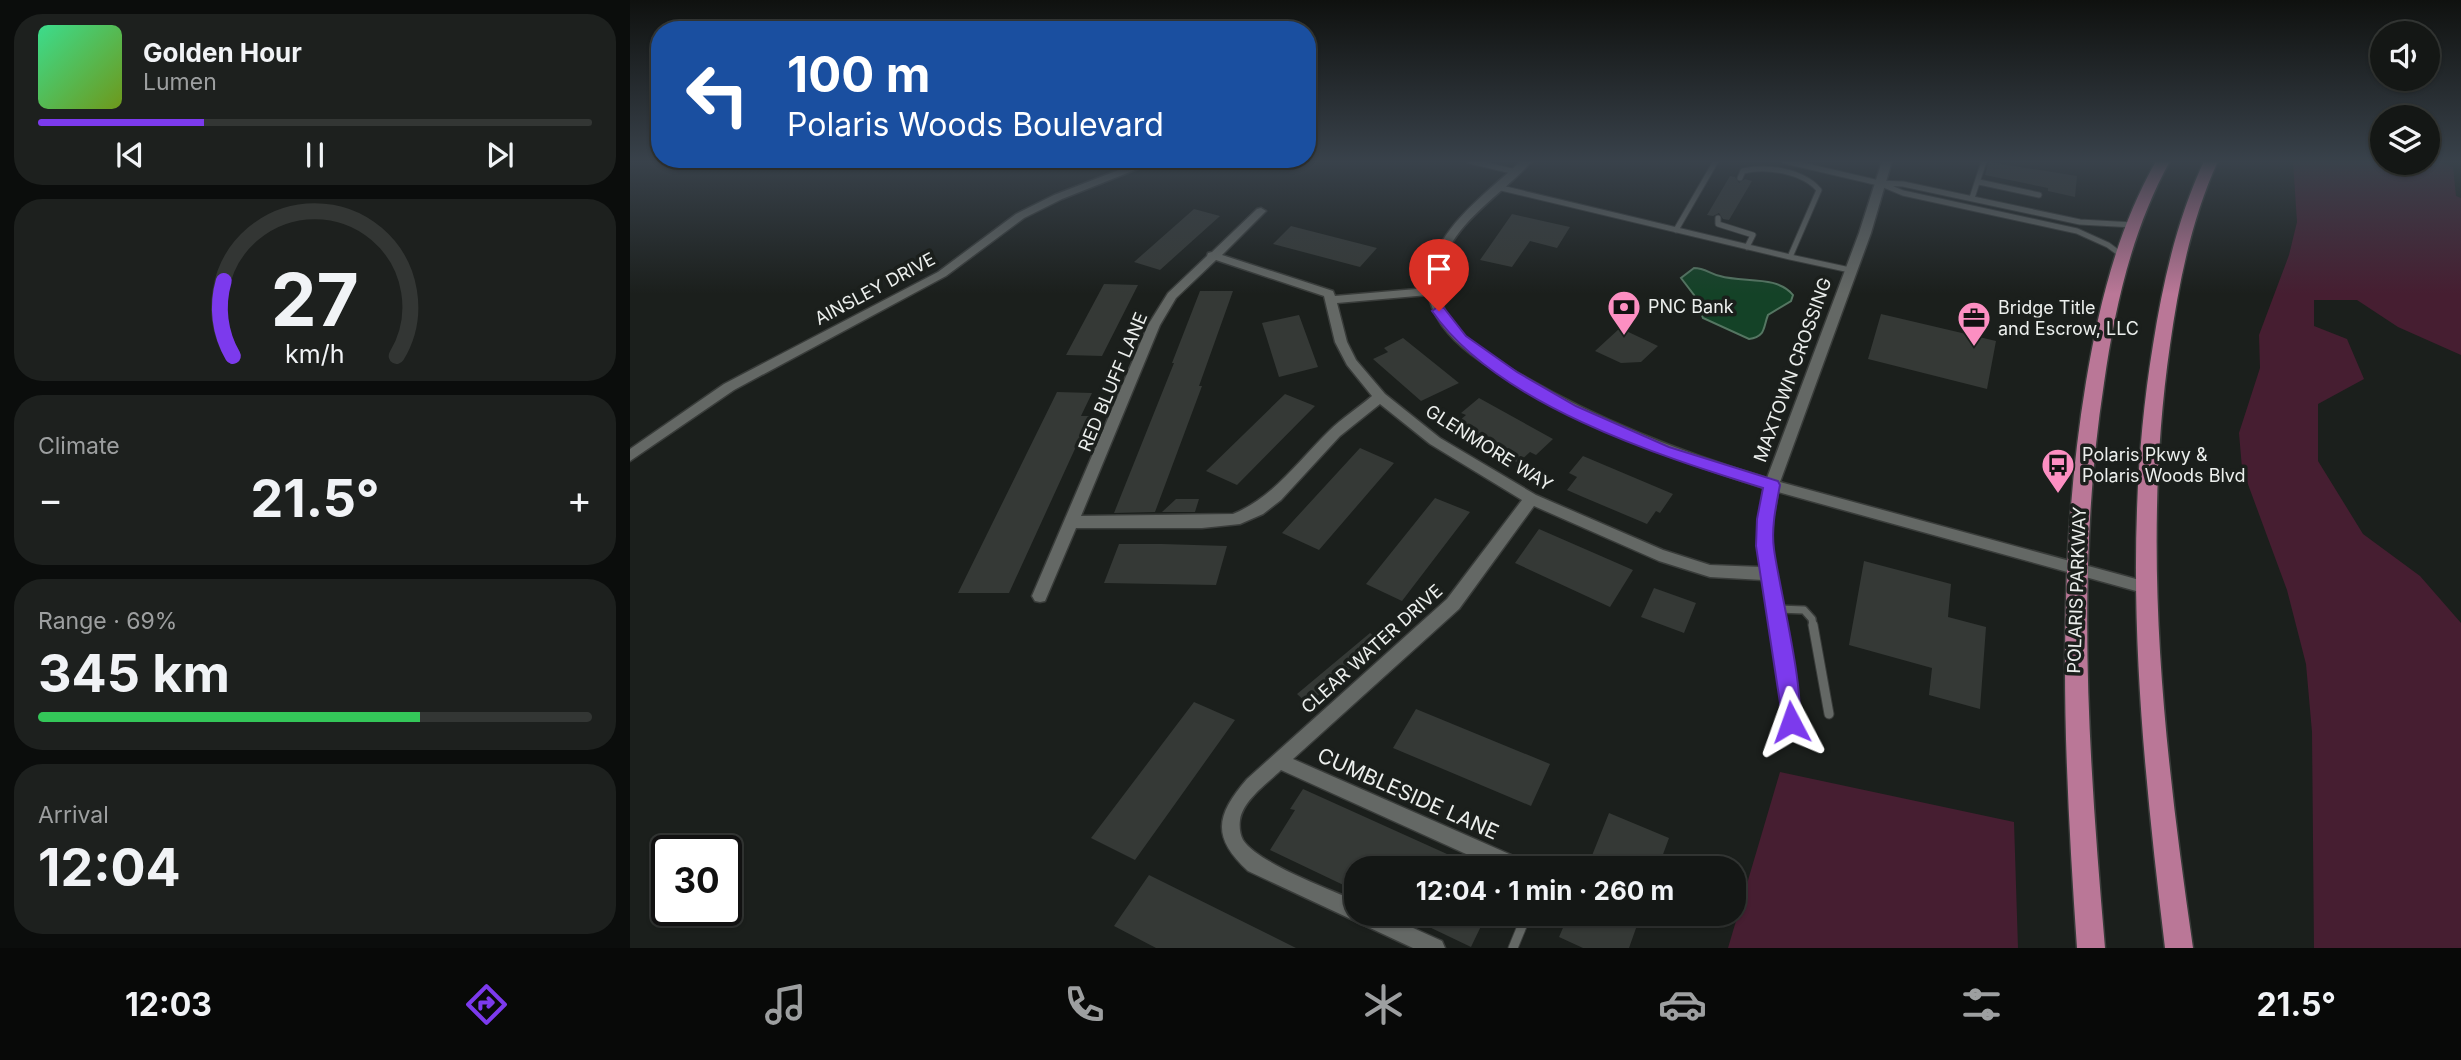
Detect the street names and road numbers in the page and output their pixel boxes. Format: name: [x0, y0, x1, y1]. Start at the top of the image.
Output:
street label: AINSLEY DRIVE: [811, 248, 939, 329]
street label: MAXTOWN CROSSING: [1749, 275, 1836, 465]
street label: RED BLUFF LANE: [1074, 309, 1151, 455]
street label: GLENMORE WAY: [1422, 400, 1557, 495]
street label: POLARIS PARKWAY: [2063, 506, 2090, 674]
street label: CLEAR WATER DRIVE: [1297, 580, 1447, 718]
street label: CUMBLESIDE LANE: [1314, 742, 1503, 845]

